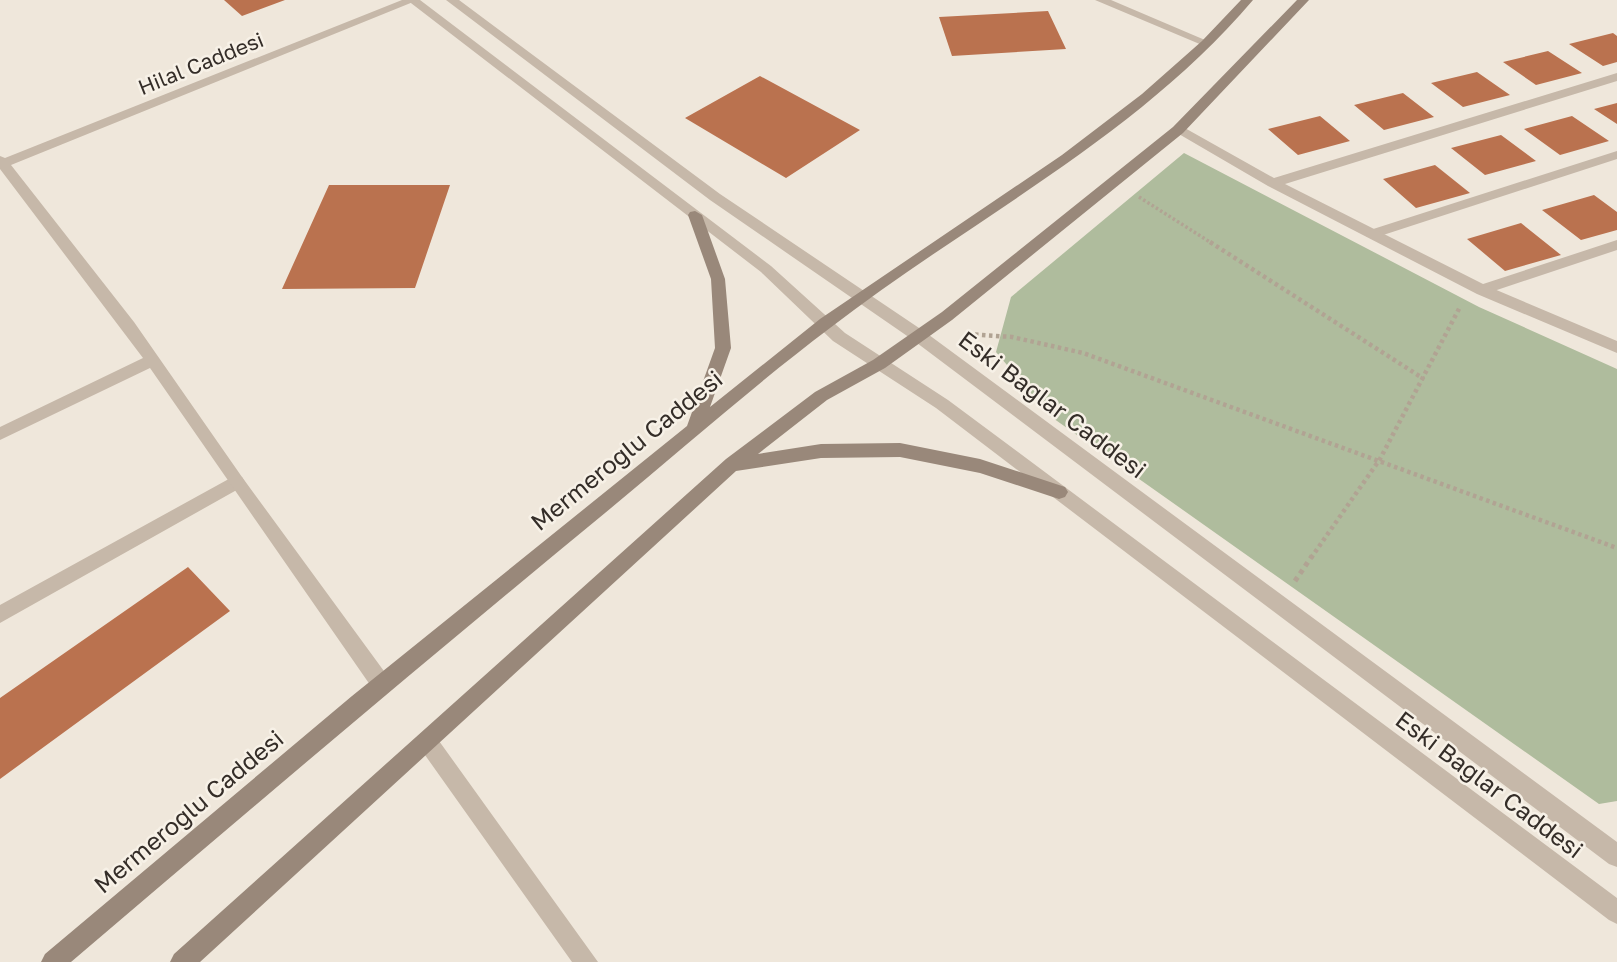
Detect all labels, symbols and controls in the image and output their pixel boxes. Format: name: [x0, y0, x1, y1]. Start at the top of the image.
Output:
street label: Hilal Caddesi: [134, 26, 267, 100]
street label: Eski Bağlar Caddesi: [954, 324, 1152, 484]
street label: Mermeroğlu Caddesi: [524, 364, 728, 536]
street label: Eski Bağlar Caddesi: [1391, 704, 1589, 864]
street label: Mermeroğlu Caddesi: [88, 723, 289, 898]

